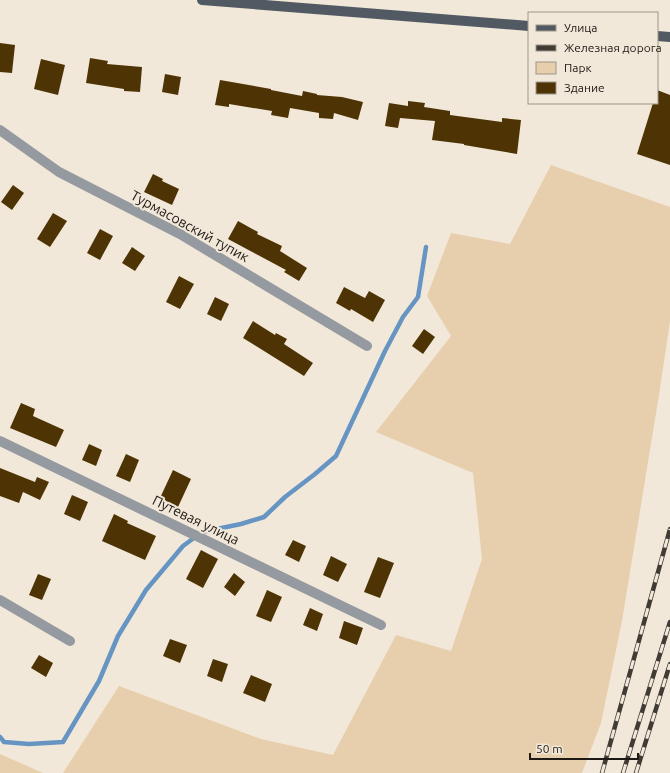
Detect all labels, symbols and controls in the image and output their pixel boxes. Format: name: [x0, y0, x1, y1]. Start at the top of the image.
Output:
legend: [528, 12, 658, 104]
text: Улица: [564, 21, 597, 34]
text: Железная дорога: [564, 41, 662, 54]
text: Парк: [564, 61, 592, 74]
text: Здание: [564, 81, 605, 94]
street label: Турмасовский тупик: [128, 187, 252, 265]
street label: Путевая улица: [150, 492, 242, 548]
scale bar: [530, 735, 638, 761]
text: 50 m: [536, 742, 563, 755]

